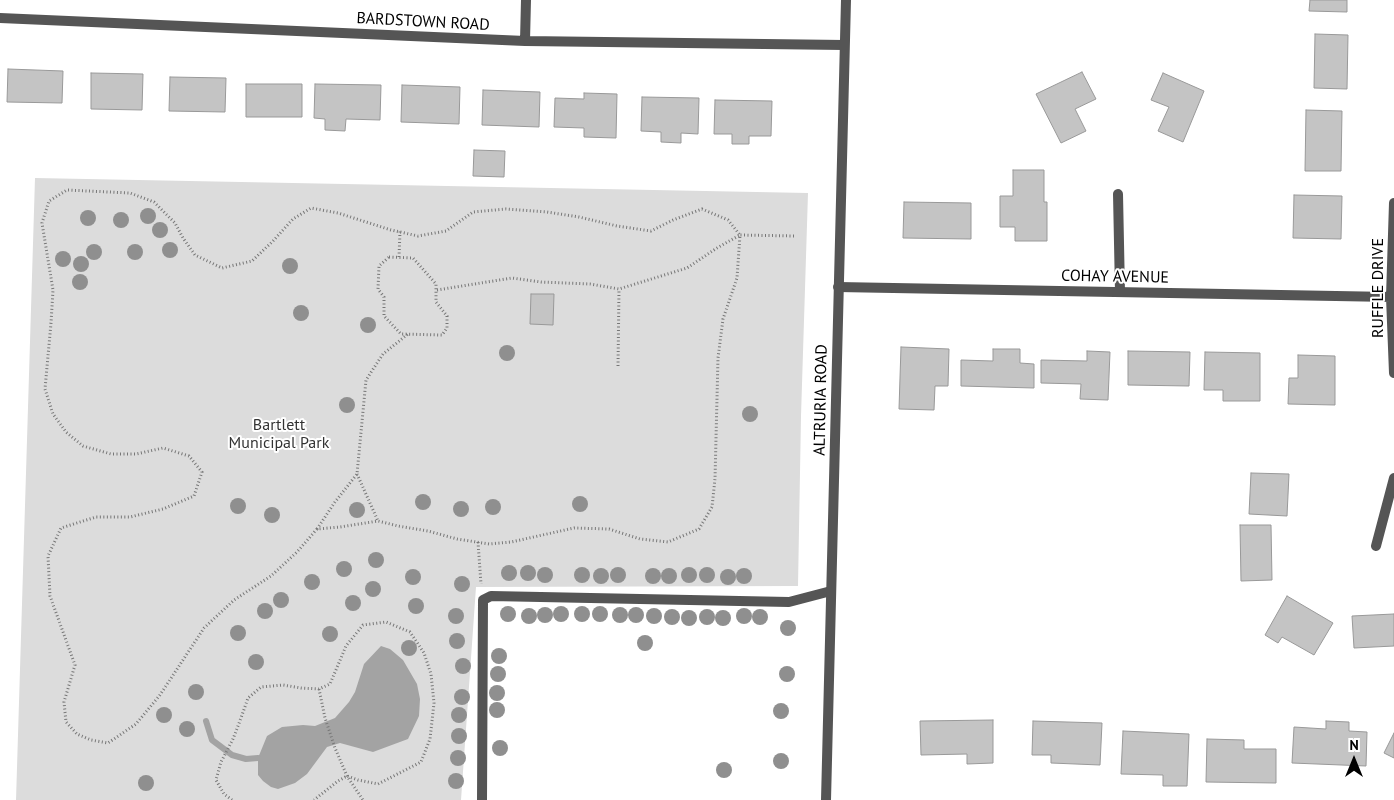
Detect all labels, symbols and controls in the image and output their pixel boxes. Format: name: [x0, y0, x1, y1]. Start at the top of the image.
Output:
street label: BARDSTOWN ROAD: [356, 9, 490, 35]
street label: RUFFLE DRIVE: [1368, 238, 1388, 338]
street label: COHAY AVENUE: [1061, 266, 1169, 288]
street label: ALTRURIA ROAD: [810, 344, 832, 456]
park label: Bartlett Municipal Park: [229, 415, 329, 453]
north arrow: [1329, 735, 1379, 785]
text: N: [1349, 736, 1359, 754]

